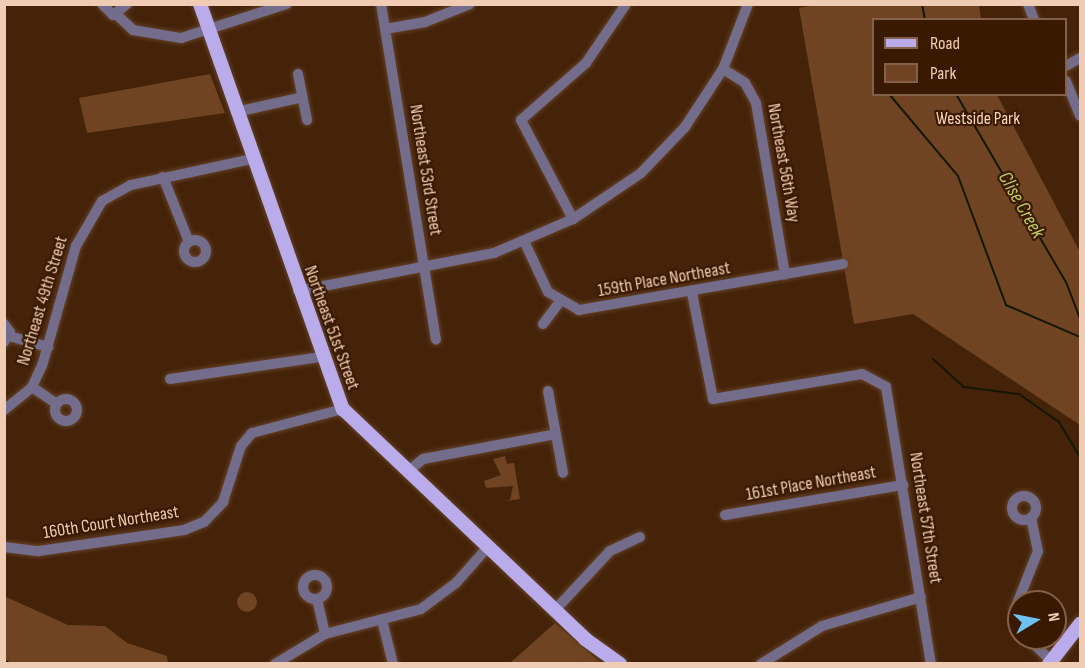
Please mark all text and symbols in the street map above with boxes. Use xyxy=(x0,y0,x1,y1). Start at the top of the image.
legend xyxy=(872,18,1067,96)
text: Road xyxy=(930,33,960,54)
text: Park xyxy=(930,63,956,84)
street label: Northeast 56th Way xyxy=(762,102,804,224)
street label: Northeast 53rd Street xyxy=(404,103,446,237)
park label: Westside Park xyxy=(936,108,1020,130)
water label: Clise Creek xyxy=(992,167,1050,243)
street label: Northeast 49th Street xyxy=(13,234,73,368)
street label: 159th Place Northeast xyxy=(596,258,732,302)
street label: Northeast 51st Street xyxy=(299,263,363,393)
street label: Northeast 57th Street xyxy=(904,451,946,585)
street label: 161st Place Northeast xyxy=(744,462,878,506)
street label: 160th Court Northeast xyxy=(42,502,180,544)
north arrow xyxy=(1007,590,1067,650)
text: N xyxy=(1043,611,1063,623)

